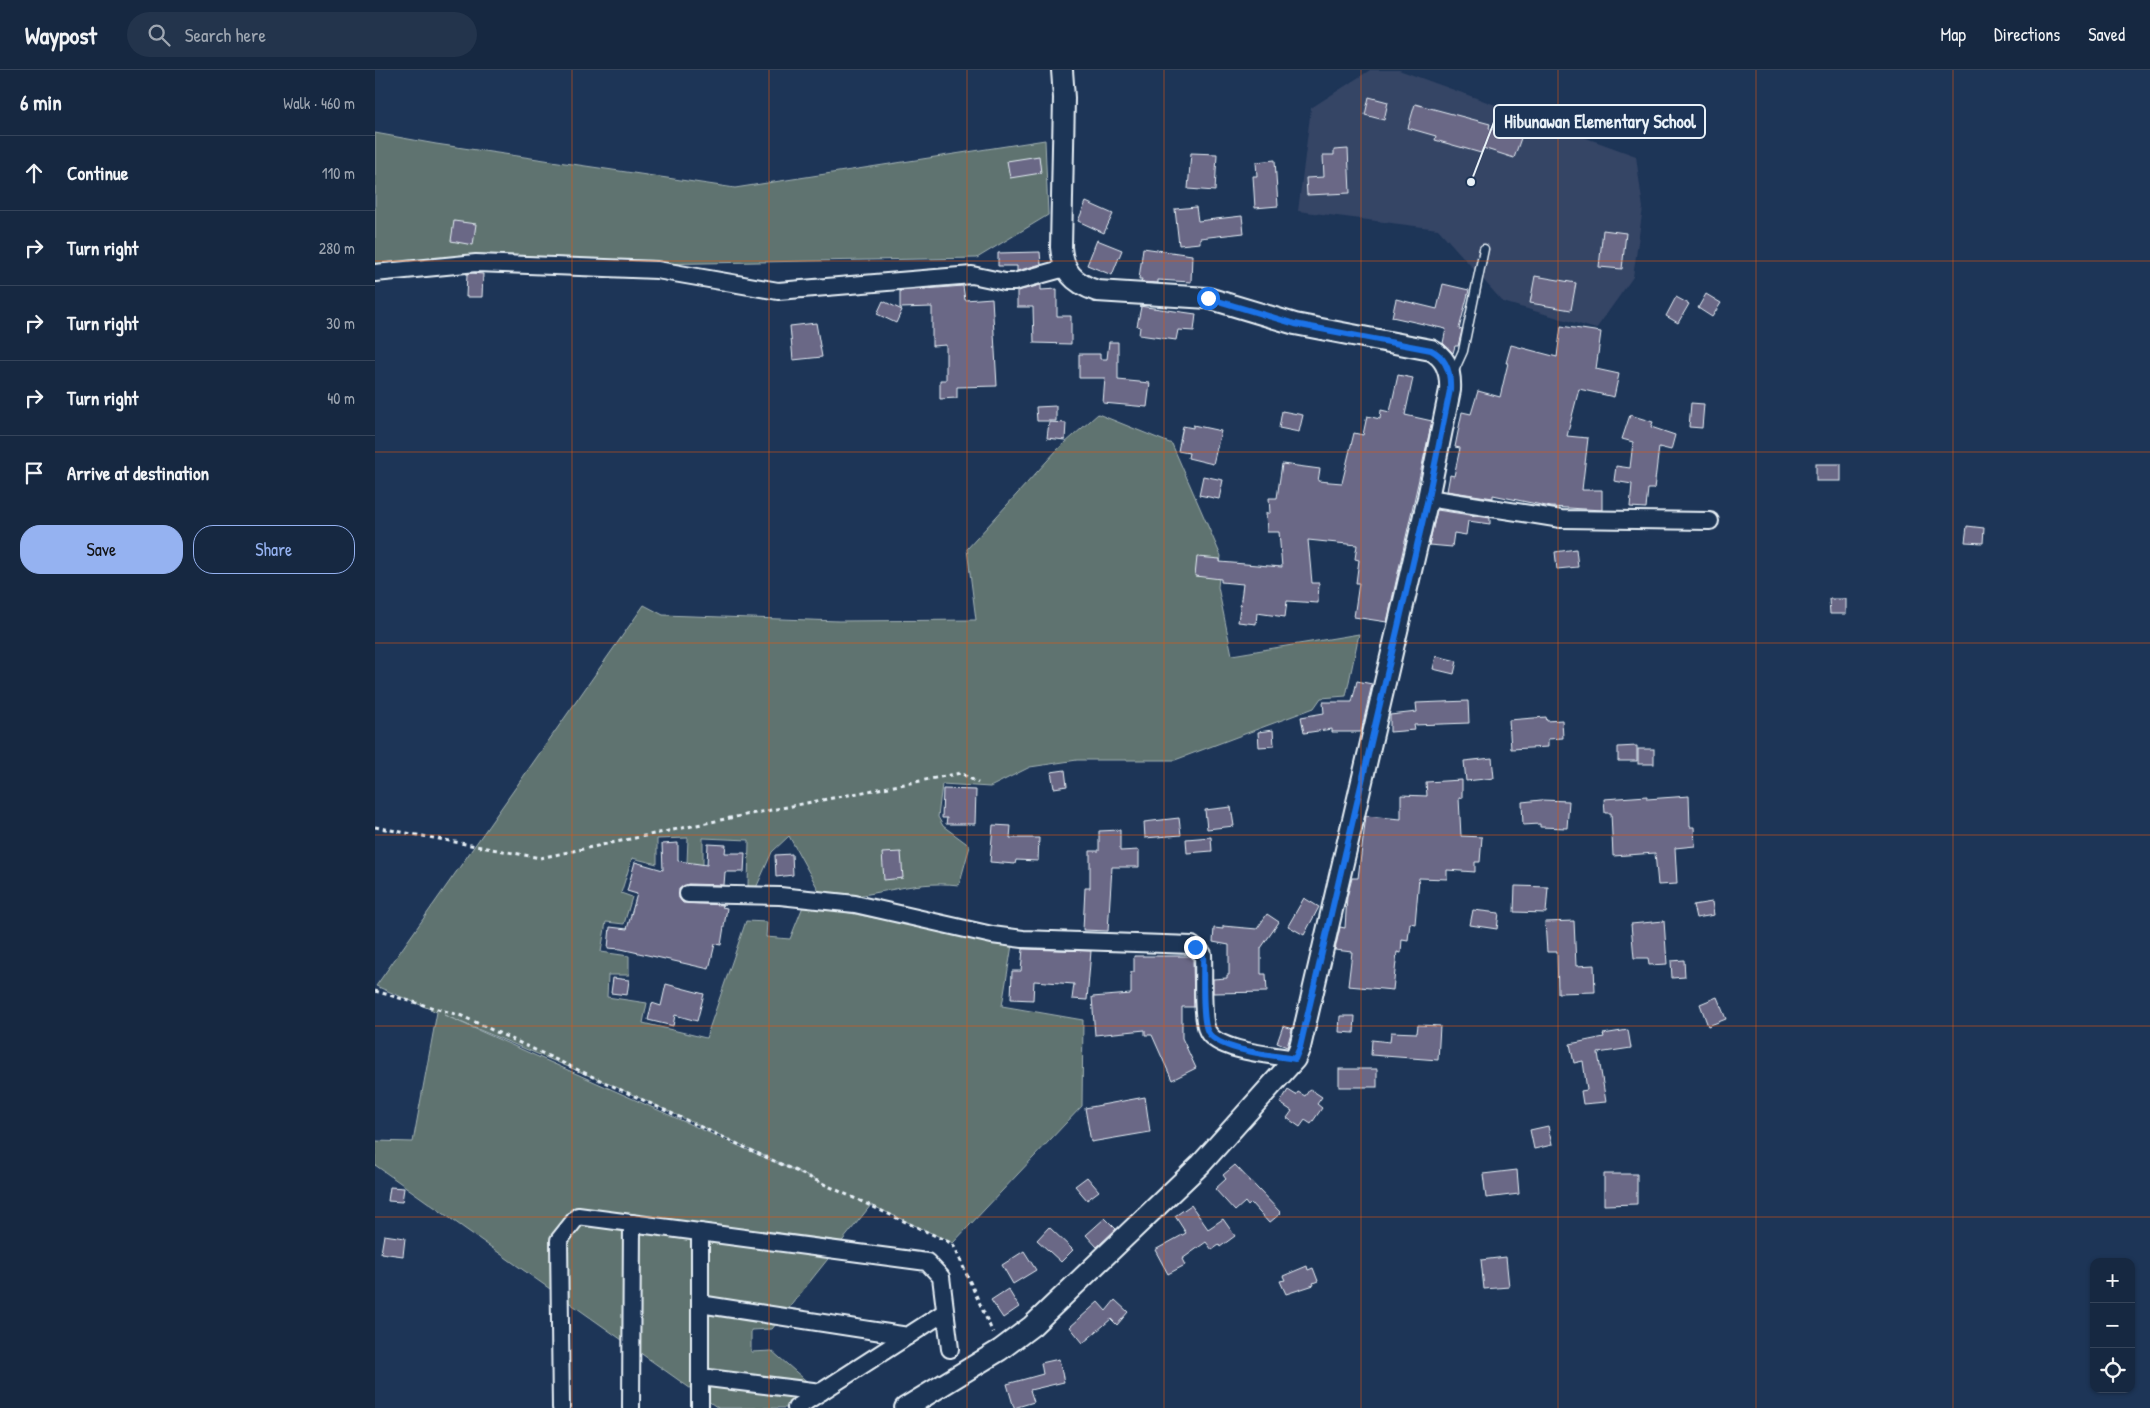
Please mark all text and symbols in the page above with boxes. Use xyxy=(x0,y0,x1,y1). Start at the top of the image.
search box xyxy=(127,12,477,57)
text: Waypost xyxy=(25,19,97,51)
icon: search xyxy=(145,21,173,49)
text: Search here xyxy=(185,22,266,48)
text: Map xyxy=(1941,22,1966,47)
text: Directions xyxy=(1994,22,2060,47)
text: Saved xyxy=(2088,22,2125,47)
text: 6 min xyxy=(20,88,62,117)
text: Walk · 460 m xyxy=(283,92,355,114)
callout: Hibunawan Elementary School xyxy=(1494,105,1705,138)
text: Hibunawan Elementary School xyxy=(1504,109,1697,135)
icon: ahead xyxy=(20,159,48,187)
text: Continue xyxy=(67,160,128,186)
text: 110 m xyxy=(322,162,355,184)
icon: right xyxy=(20,234,48,262)
text: Turn right xyxy=(67,235,138,261)
text: 280 m xyxy=(319,237,355,259)
route start xyxy=(1197,287,1220,310)
icon: right xyxy=(20,309,48,337)
text: Turn right xyxy=(67,310,138,336)
text: 30 m xyxy=(326,312,355,334)
icon: right xyxy=(20,384,48,412)
text: Turn right xyxy=(67,385,138,411)
text: 40 m xyxy=(327,387,355,409)
icon: arrive xyxy=(20,459,48,487)
text: Arrive at destination xyxy=(67,460,209,486)
button: Save xyxy=(20,525,183,574)
button: Share xyxy=(193,525,355,574)
route end xyxy=(1184,936,1207,959)
map controls xyxy=(2090,1258,2135,1393)
button: + xyxy=(2090,1258,2135,1303)
button: − xyxy=(2090,1303,2135,1348)
button: locate xyxy=(2090,1348,2135,1393)

